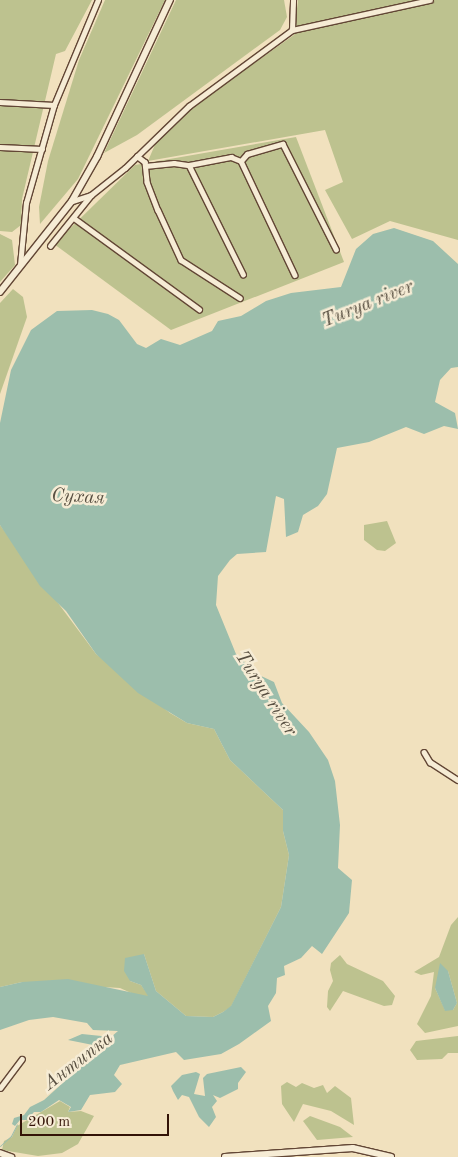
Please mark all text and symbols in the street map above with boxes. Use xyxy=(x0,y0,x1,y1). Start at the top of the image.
water label: Turya river xyxy=(319,276,417,334)
water label: Сухая xyxy=(51,485,105,511)
water label: Turya river xyxy=(229,647,301,741)
water label: Антипка xyxy=(40,1028,118,1096)
scale bar xyxy=(22,1104,171,1136)
text: 200 m xyxy=(28,1115,70,1130)

